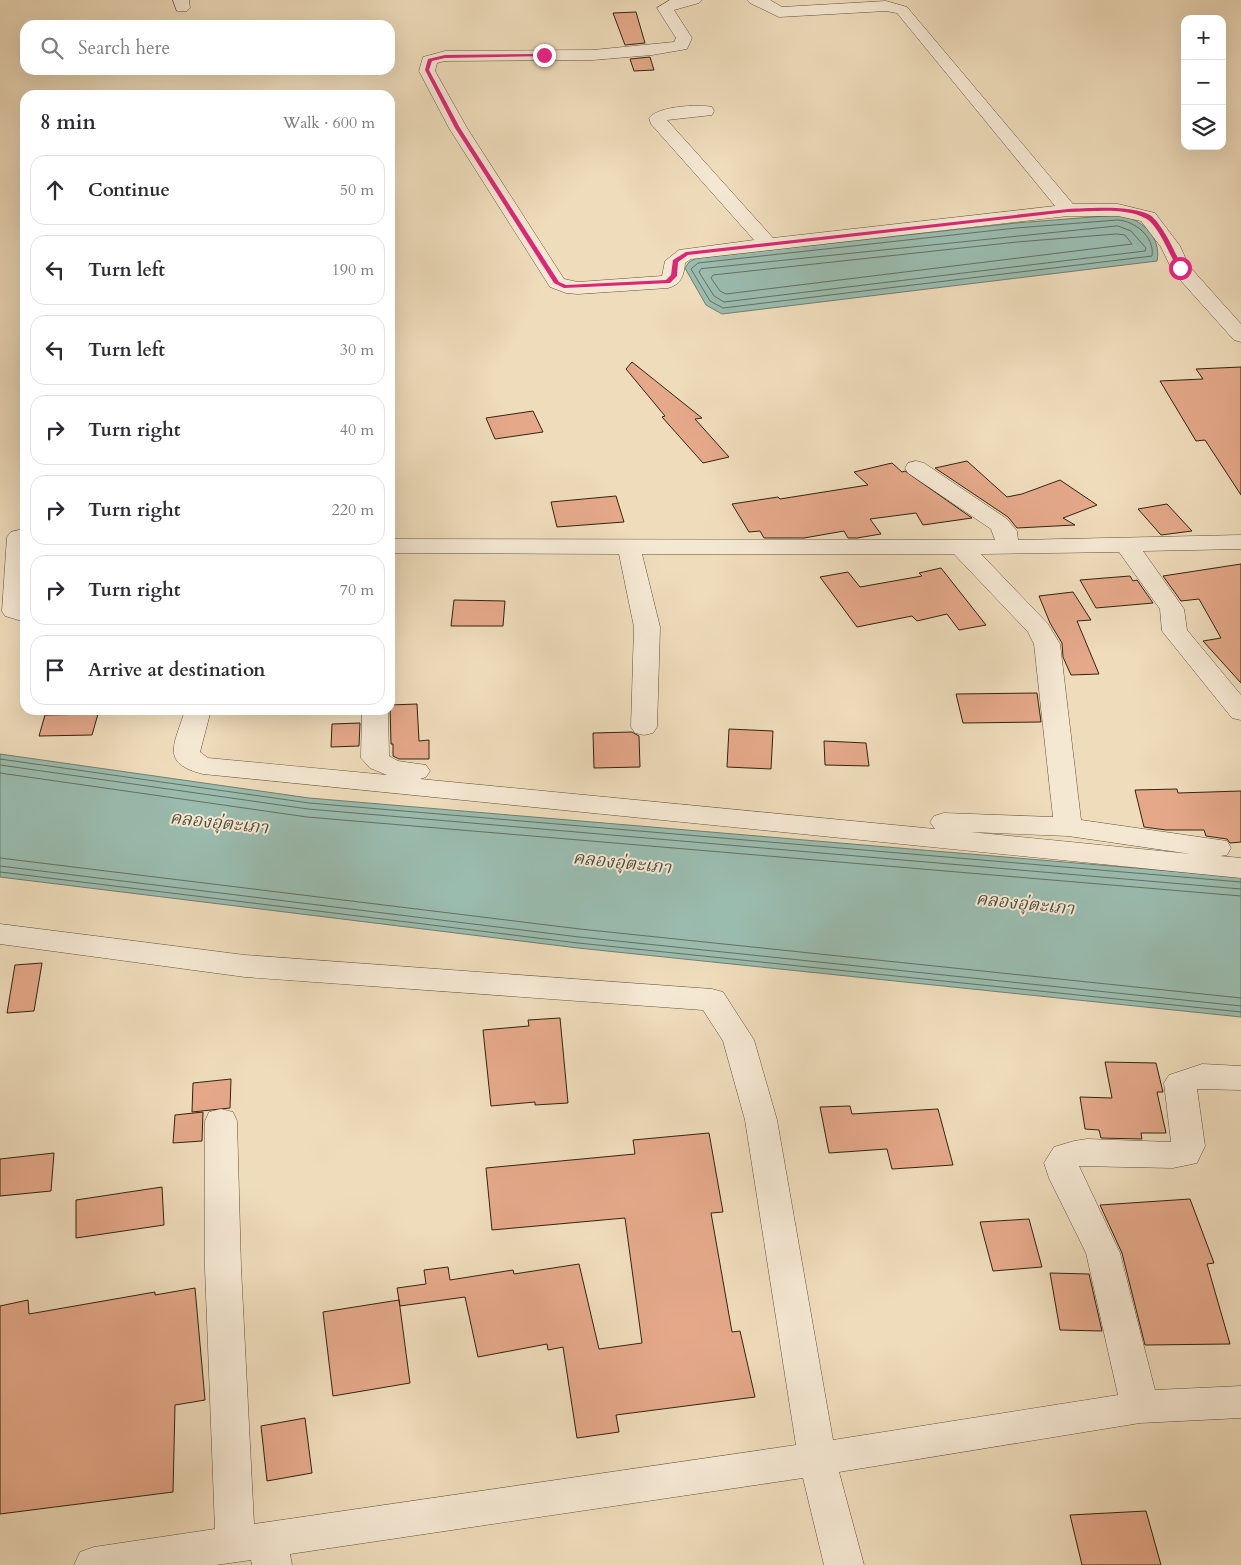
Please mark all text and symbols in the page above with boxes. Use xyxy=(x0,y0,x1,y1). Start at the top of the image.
map controls xyxy=(1181,15,1226,150)
button: + xyxy=(1181,15,1226,60)
search box xyxy=(20,20,395,75)
icon: search xyxy=(38,34,66,62)
text: Search here xyxy=(78,35,170,61)
route end xyxy=(533,44,556,67)
button: − xyxy=(1181,60,1226,105)
button: layers xyxy=(1181,105,1226,150)
text: 8 min xyxy=(40,108,96,137)
text: Walk · 600 m xyxy=(283,112,375,134)
icon: ahead xyxy=(41,176,69,204)
text: Continue xyxy=(88,177,170,203)
text: 50 m xyxy=(340,179,374,201)
icon: left xyxy=(41,256,69,284)
text: Turn left xyxy=(88,257,165,283)
route start xyxy=(1169,257,1192,280)
text: 190 m xyxy=(332,259,374,281)
icon: left xyxy=(41,336,69,364)
text: Turn left xyxy=(88,337,165,363)
text: 30 m xyxy=(340,339,374,361)
icon: right xyxy=(41,416,69,444)
text: Turn right xyxy=(88,417,180,443)
text: 40 m xyxy=(340,419,374,441)
icon: right xyxy=(41,496,69,524)
text: Turn right xyxy=(88,497,180,523)
text: 220 m xyxy=(332,499,374,521)
icon: right xyxy=(41,576,69,604)
text: Turn right xyxy=(88,577,180,603)
text: 70 m xyxy=(340,579,374,601)
icon: arrive xyxy=(41,656,69,684)
text: Arrive at destination xyxy=(88,657,265,683)
water label: คลองอุ่ตะเภา xyxy=(169,805,271,841)
water label: คลองอุ่ตะเภา xyxy=(572,845,674,881)
water label: คลองอุ่ตะเภา xyxy=(975,886,1077,922)

